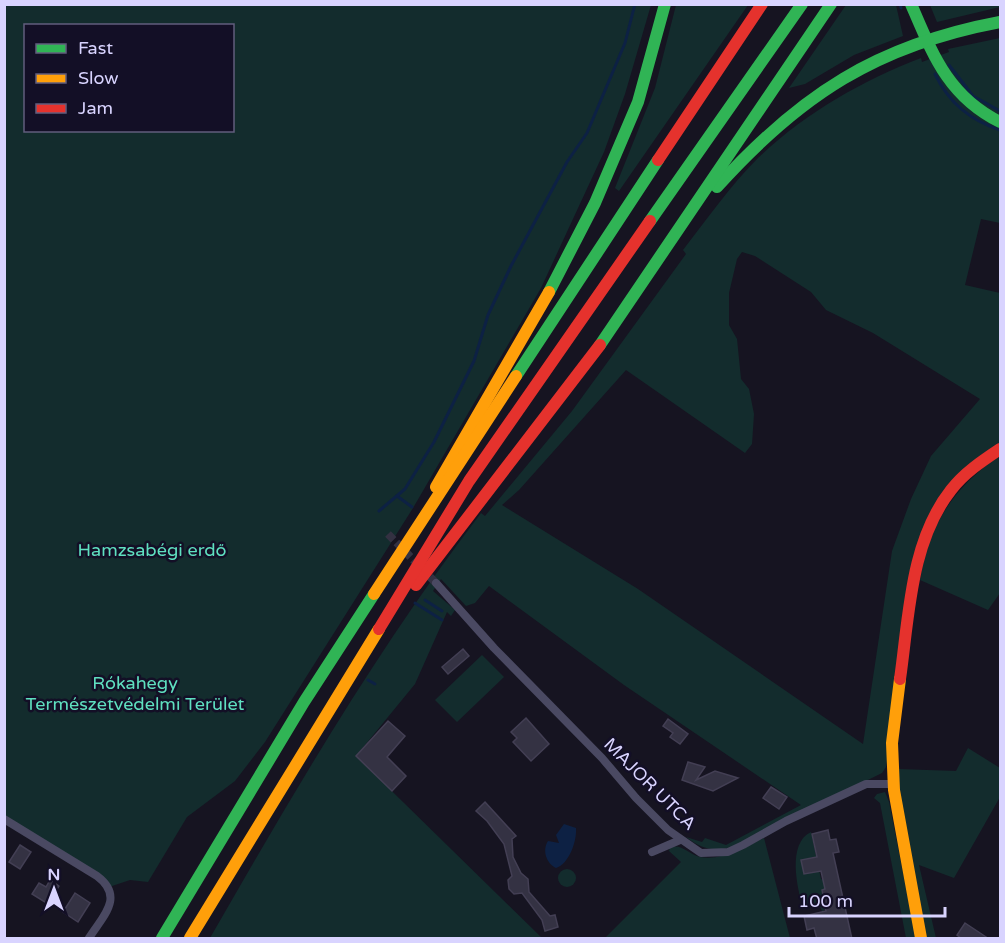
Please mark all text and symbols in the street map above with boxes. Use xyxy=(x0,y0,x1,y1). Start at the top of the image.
legend xyxy=(24,24,234,132)
text: Fast xyxy=(78,37,113,59)
text: Slow xyxy=(78,67,119,89)
text: Jam xyxy=(78,97,113,119)
park label: Hamzsabégi erdő xyxy=(77,539,227,561)
park label: Rókahegy Természetvédelmi Terület xyxy=(26,672,245,715)
street label: MAJOR UTCA xyxy=(599,733,701,835)
north arrow xyxy=(24,859,84,919)
text: N xyxy=(48,865,60,885)
scale bar xyxy=(789,880,945,918)
text: 100 m xyxy=(798,890,853,912)

